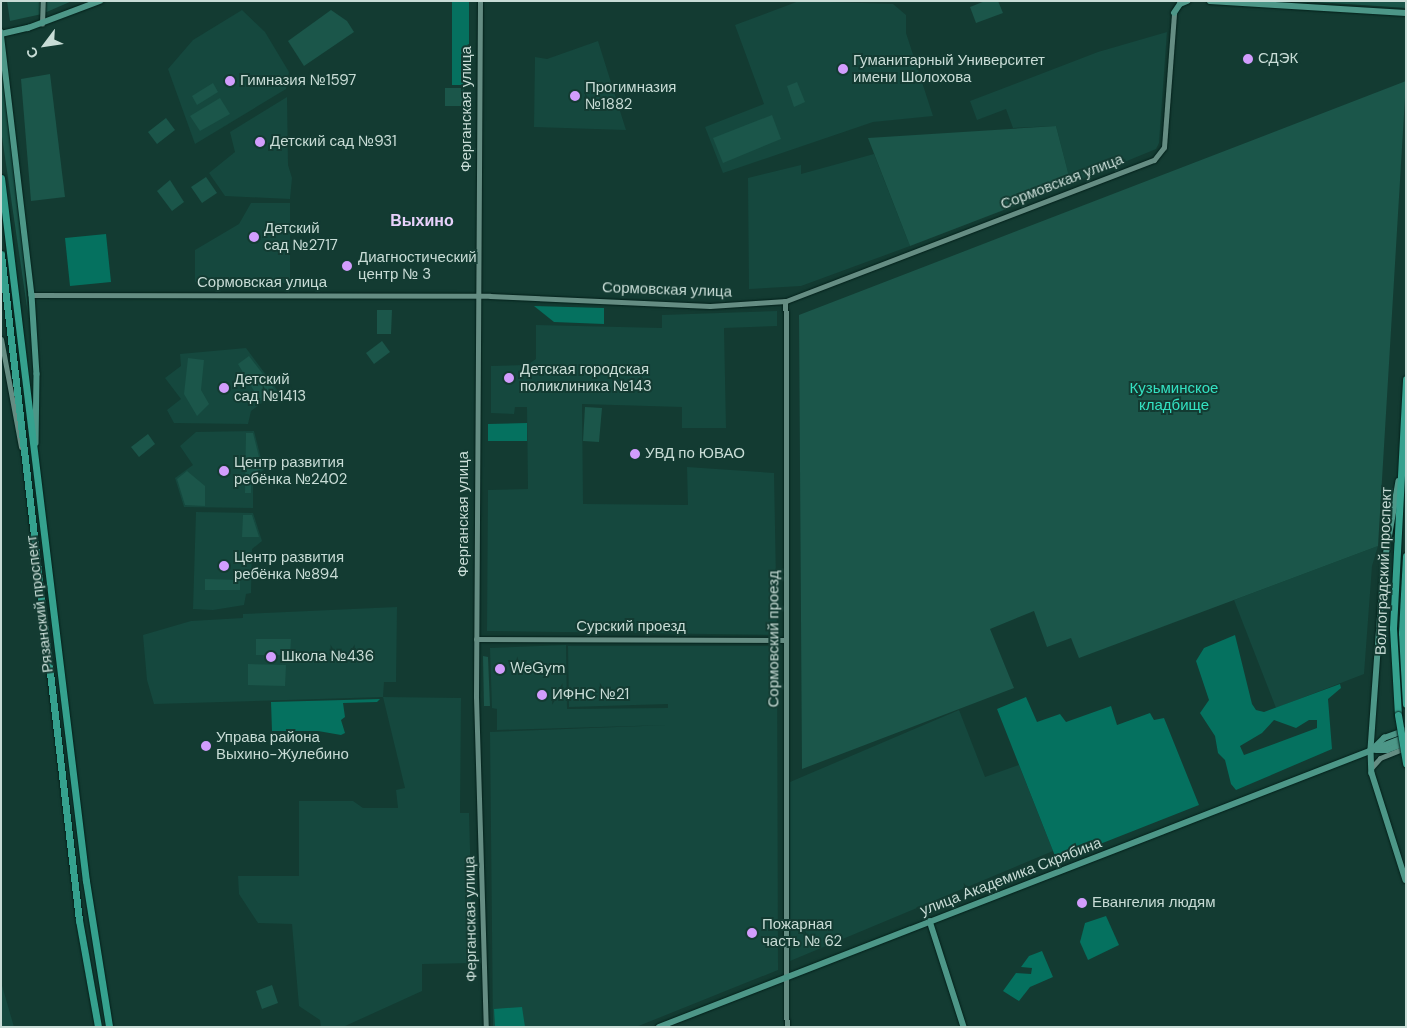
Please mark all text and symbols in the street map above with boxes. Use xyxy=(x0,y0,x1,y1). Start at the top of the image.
north arrow xyxy=(20,20,70,70)
text: С xyxy=(22,44,42,62)
street label: Ферганская улица xyxy=(458,46,476,172)
place label: СДЭК xyxy=(1258,50,1298,68)
place label: Гуманитарный Университет имени Шолохова xyxy=(853,51,1045,86)
marker: СДЭК xyxy=(1242,53,1254,65)
marker: Гуманитарный Университет имени Шолохова xyxy=(837,63,849,75)
place label: Гимназия №1597 xyxy=(240,72,356,90)
marker: Гимназия №1597 xyxy=(224,75,236,87)
place label: Прогимназия №1882 xyxy=(585,78,676,113)
marker: Прогимназия №1882 xyxy=(569,90,581,102)
place label: Детский сад №931 xyxy=(270,133,397,151)
marker: Детский сад №931 xyxy=(254,136,266,148)
street label: Сормовская улица xyxy=(998,150,1126,214)
district label: Выхино xyxy=(390,211,454,231)
place label: Детский сад №2717 xyxy=(264,219,338,254)
marker: Детский сад №2717 xyxy=(248,231,260,243)
place label: Диагностический центр № 3 xyxy=(358,248,477,283)
marker: Диагностический центр № 3 xyxy=(340,259,354,273)
street label: Сормовская улица xyxy=(197,274,327,292)
street label: Сормовская улица xyxy=(602,279,732,301)
place label: Детская городская поликлиника №143 xyxy=(520,360,652,395)
place label: Детский сад №1413 xyxy=(234,370,306,405)
marker: Детская городская поликлиника №143 xyxy=(502,371,516,385)
park label: Кузьминское кладбище xyxy=(1130,379,1218,414)
marker: Детский сад №1413 xyxy=(218,382,230,394)
place label: УВД по ЮВАО xyxy=(645,445,745,463)
marker: УВД по ЮВАО xyxy=(629,448,641,460)
street label: Ферганская улица xyxy=(455,451,473,577)
place label: Центр развития ребёнка №2402 xyxy=(234,453,347,488)
marker: Центр развития ребёнка №2402 xyxy=(218,465,230,477)
street label: Волгоградский проспект xyxy=(1372,487,1396,655)
street label: Рязанский проспект xyxy=(23,534,57,674)
place label: Центр развития ребёнка №894 xyxy=(234,548,344,583)
marker: Центр развития ребёнка №894 xyxy=(218,560,230,572)
street label: Сормовский проезд xyxy=(765,571,783,707)
street label: Сурский проезд xyxy=(576,618,686,636)
place label: Школа №436 xyxy=(281,648,374,666)
marker: Школа №436 xyxy=(265,651,277,663)
place label: WeGym xyxy=(510,660,565,678)
marker: WeGym xyxy=(494,663,506,675)
place label: ИФНС №21 xyxy=(552,686,629,704)
marker: ИФНС №21 xyxy=(536,689,548,701)
place label: Управа района Выхино-Жулебино xyxy=(216,728,349,763)
marker: Управа района Выхино-Жулебино xyxy=(200,740,212,752)
street label: улица Академика Скрябина xyxy=(918,834,1104,920)
street label: Ферганская улица xyxy=(461,856,481,982)
place label: Евангелия людям xyxy=(1092,894,1216,912)
marker: Евангелия людям xyxy=(1076,897,1088,909)
place label: Пожарная часть № 62 xyxy=(762,915,842,950)
marker: Пожарная часть № 62 xyxy=(746,927,758,939)

